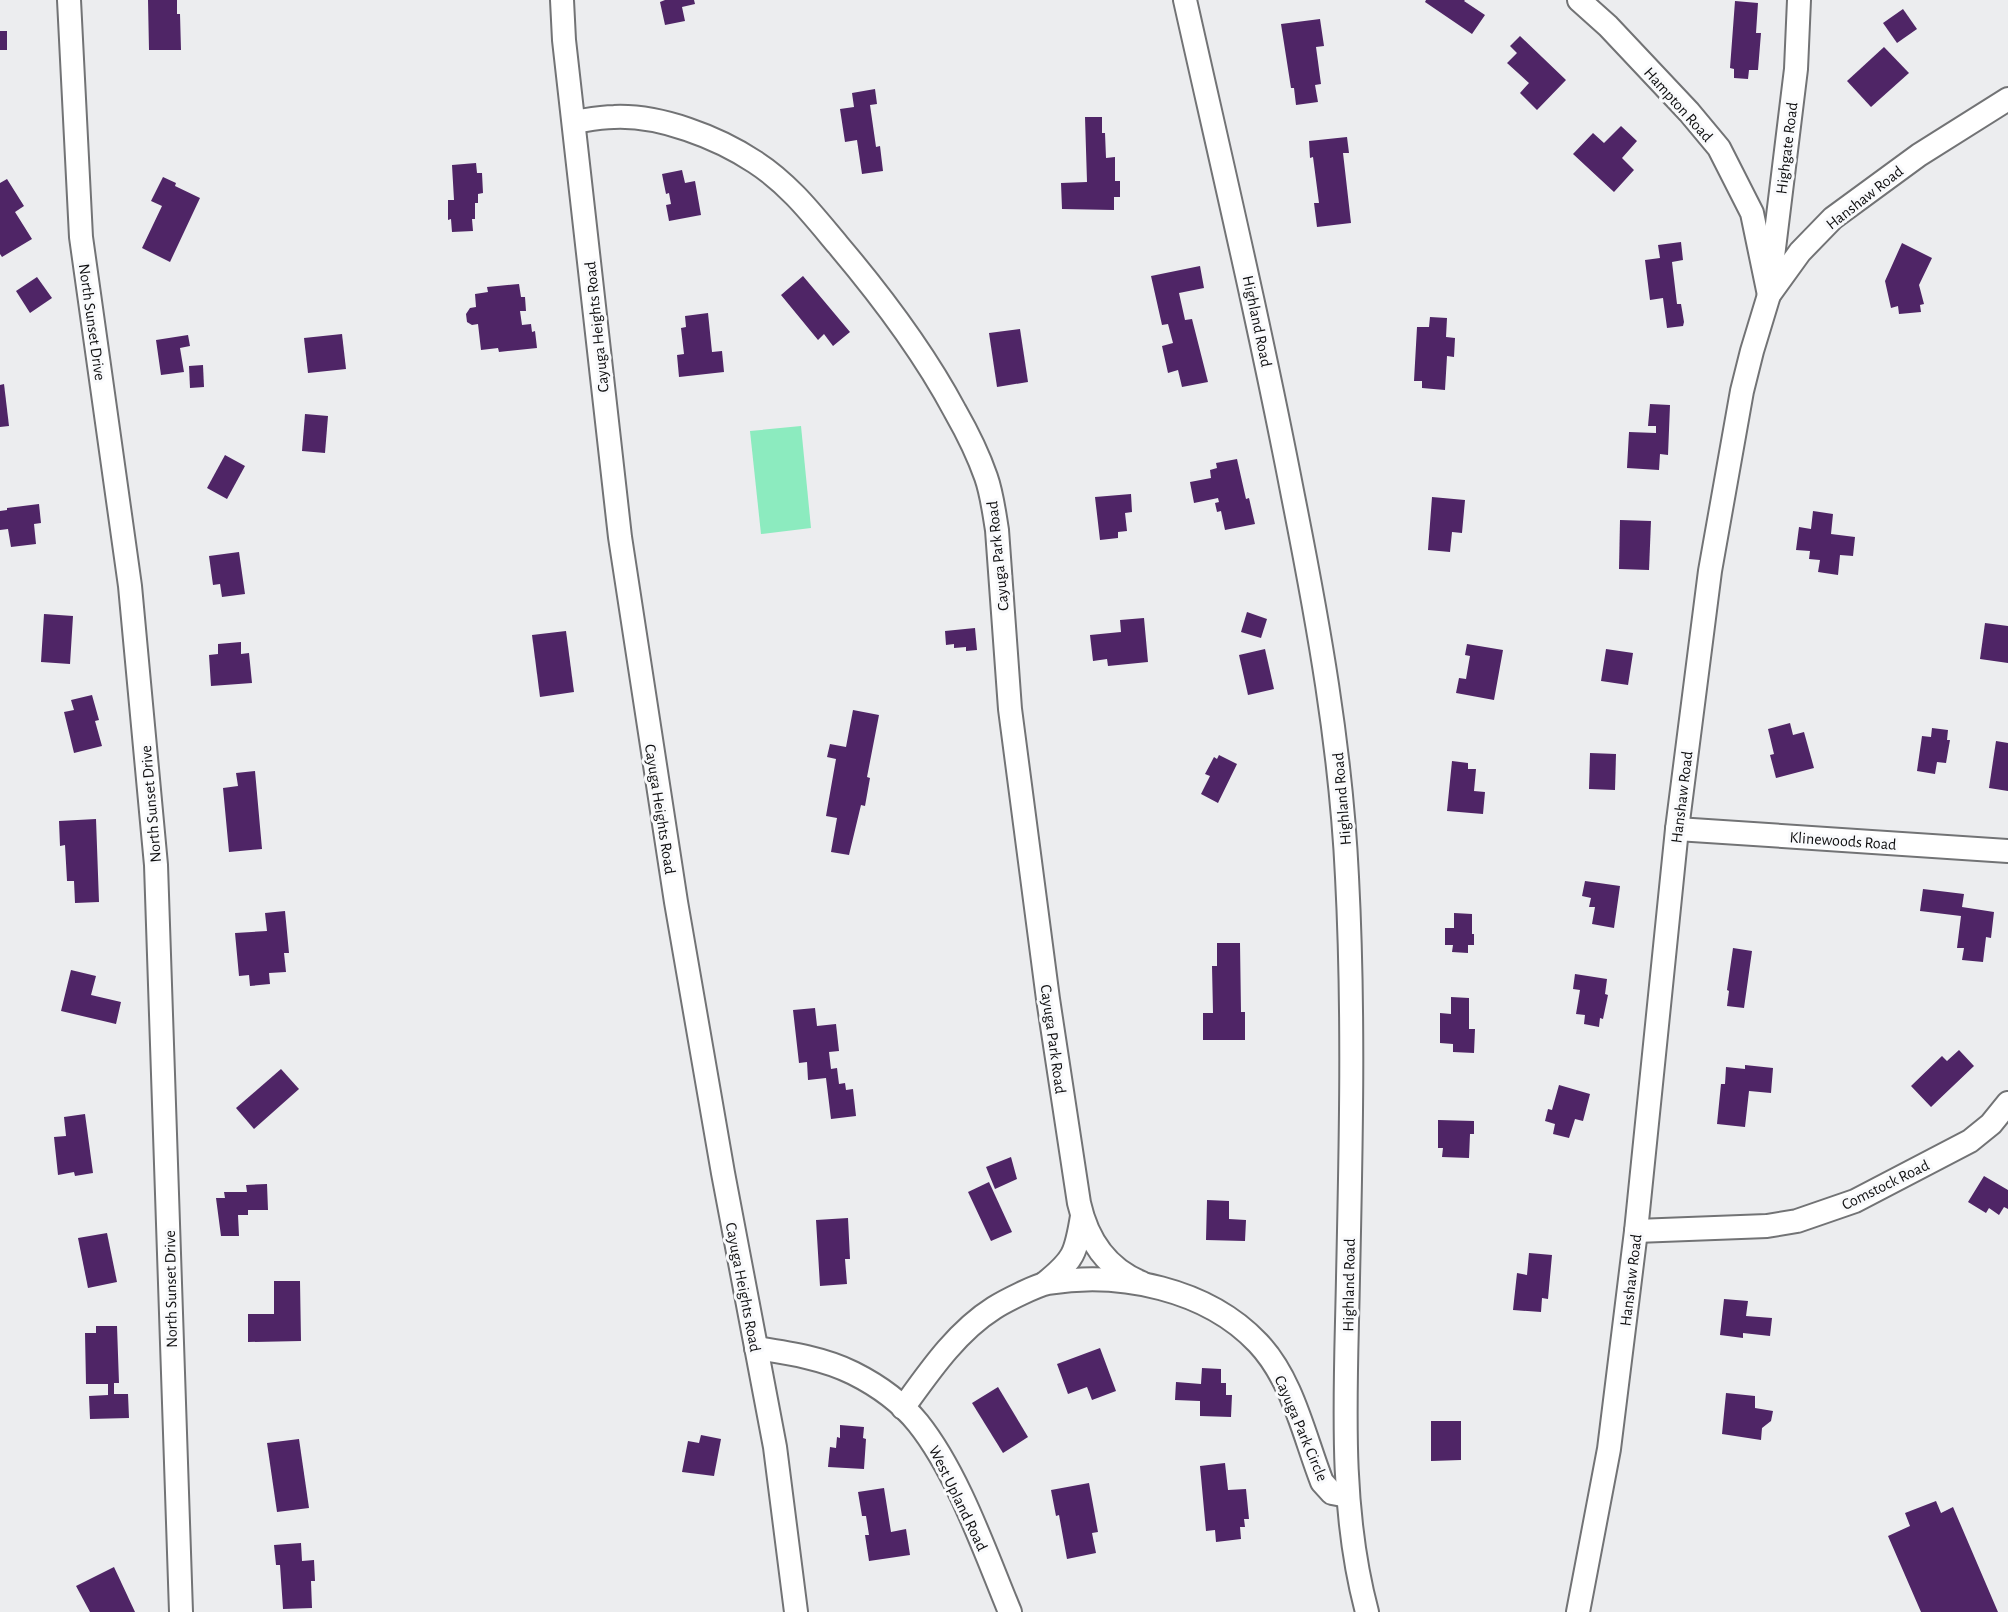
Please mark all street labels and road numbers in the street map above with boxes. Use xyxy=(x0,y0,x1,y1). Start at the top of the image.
street label: Hampton Road xyxy=(1641,64,1716,145)
street label: Highgate Road xyxy=(1773,101,1801,195)
street label: Hanshaw Road xyxy=(1823,163,1906,233)
street label: Cayuga Heights Road xyxy=(582,261,613,393)
street label: North Sunset Drive xyxy=(76,263,108,382)
street label: Highland Road xyxy=(1240,274,1275,368)
street label: Cayuga Park Road xyxy=(984,500,1013,612)
street label: Cayuga Heights Road xyxy=(641,743,678,876)
street label: North Sunset Drive xyxy=(138,745,164,863)
street label: Hanshaw Road xyxy=(1668,750,1696,844)
street label: Highland Road xyxy=(1330,752,1354,846)
street label: Klinewoods Road xyxy=(1789,829,1897,853)
street label: Cayuga Park Road xyxy=(1036,983,1069,1095)
street label: Comstock Road xyxy=(1839,1157,1932,1213)
street label: Cayuga Heights Road xyxy=(722,1221,763,1353)
street label: North Sunset Drive xyxy=(162,1230,180,1348)
street label: Hanshaw Road xyxy=(1617,1233,1645,1327)
street label: Highland Road xyxy=(1340,1238,1358,1332)
street label: Cayuga Park Circle xyxy=(1271,1373,1331,1484)
street label: West Upland Road xyxy=(926,1443,990,1553)

